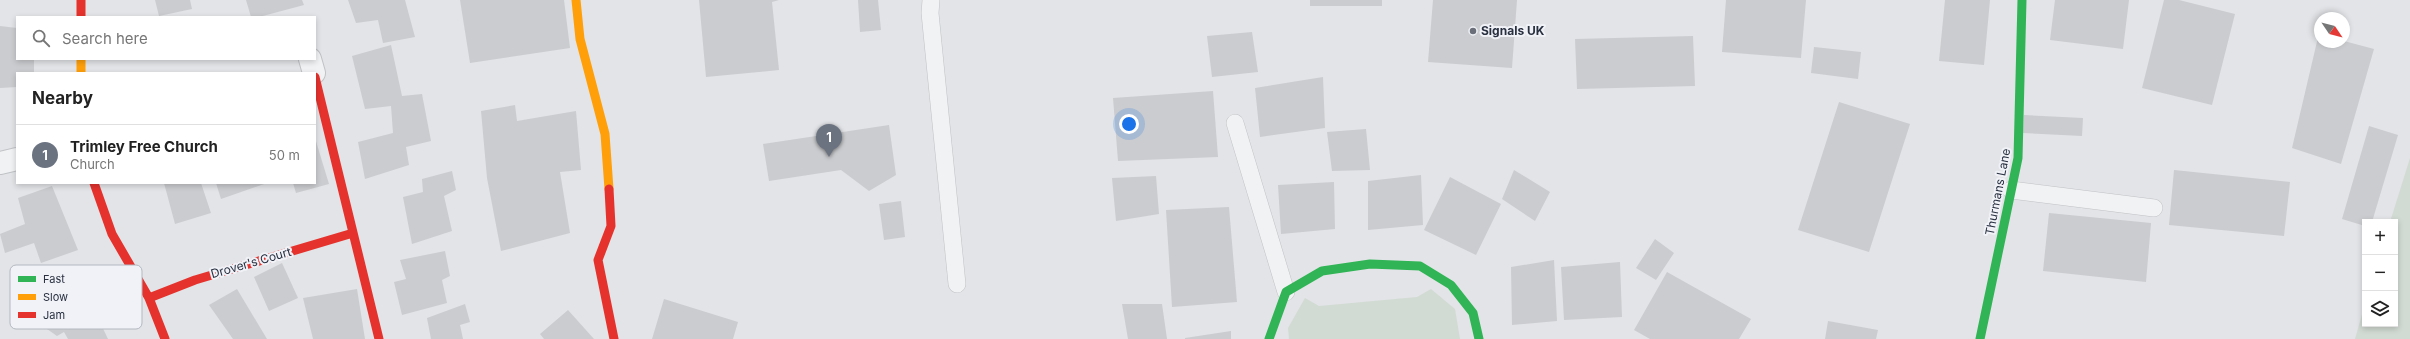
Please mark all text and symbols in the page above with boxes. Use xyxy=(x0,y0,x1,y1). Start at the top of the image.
north arrow xyxy=(2314,12,2350,48)
search box xyxy=(16,16,316,60)
place label: Signals UK xyxy=(1481,23,1545,38)
marker: Signals UK xyxy=(1468,26,1478,36)
icon: search xyxy=(30,27,52,49)
text: Search here xyxy=(62,29,148,48)
text: Nearby xyxy=(32,88,93,108)
your location xyxy=(1119,114,1139,134)
pin: 1 xyxy=(816,124,842,157)
text: Trimley Free Church xyxy=(70,137,218,156)
text: 1 xyxy=(42,147,48,163)
text: 50 m xyxy=(269,147,300,163)
street label: Thurmans Lane xyxy=(1982,147,2013,237)
text: Church xyxy=(70,156,115,172)
map controls xyxy=(2362,219,2398,327)
button: + xyxy=(2362,219,2398,255)
street label: Drover's Court xyxy=(209,244,293,281)
button: − xyxy=(2362,255,2398,291)
legend xyxy=(10,265,142,329)
text: Fast xyxy=(43,272,65,286)
text: Slow xyxy=(43,290,68,304)
button: layers xyxy=(2362,291,2398,327)
text: Jam xyxy=(43,308,65,322)

